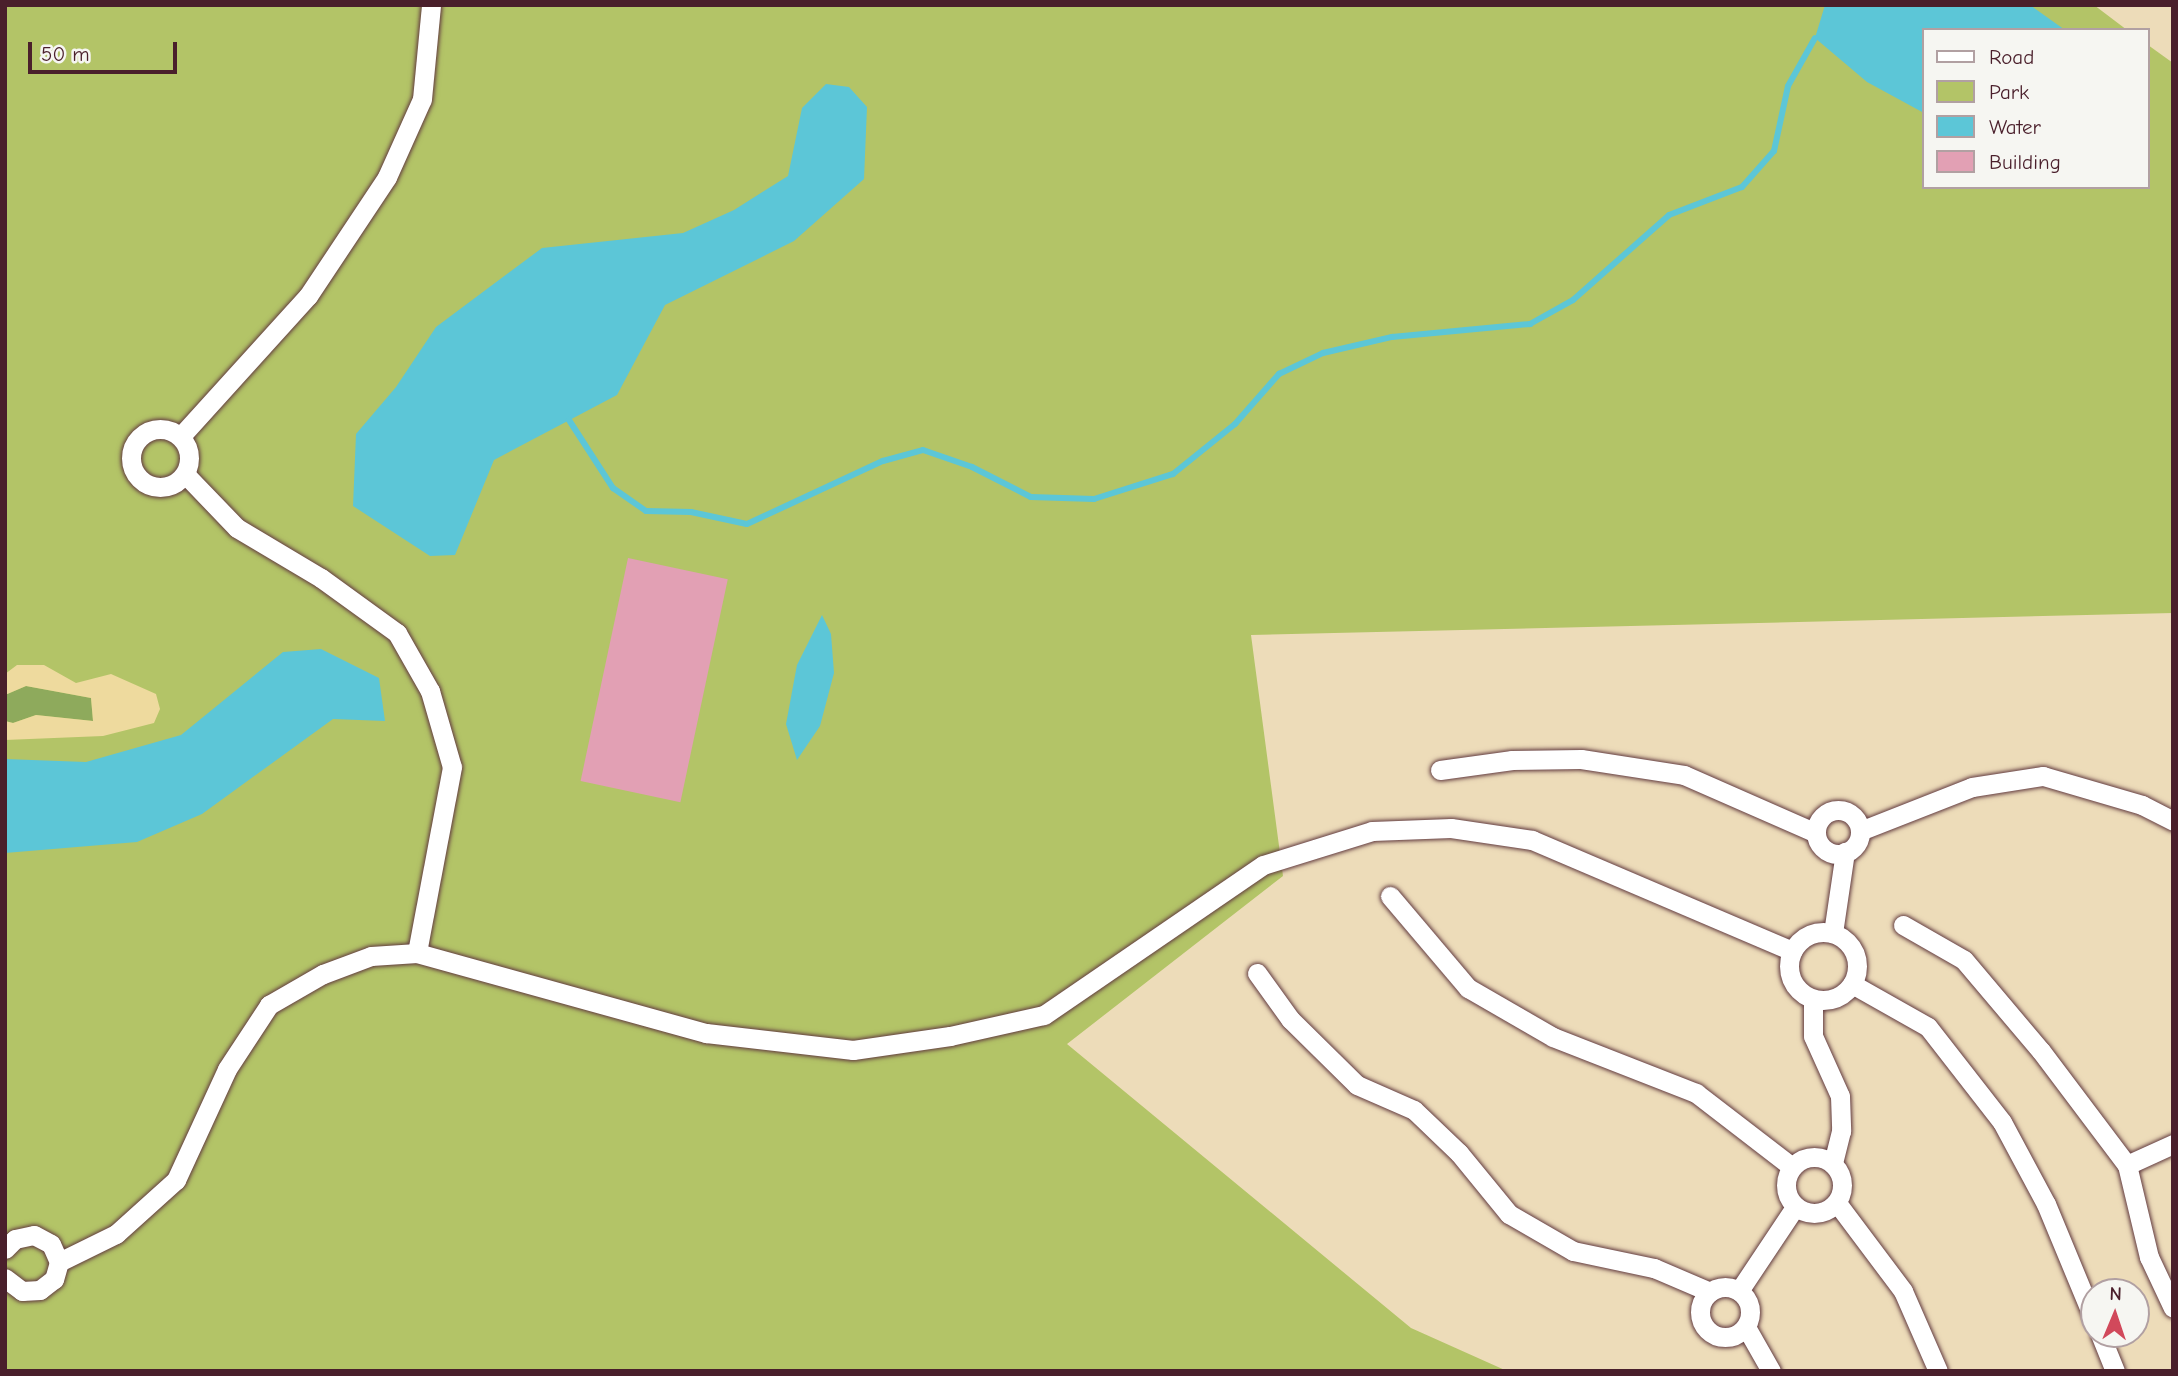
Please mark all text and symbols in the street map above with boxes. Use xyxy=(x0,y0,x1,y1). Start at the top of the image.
scale bar xyxy=(32,28,180,72)
legend xyxy=(1923,28,2150,189)
text: 50 m xyxy=(41,42,90,66)
text: Road xyxy=(1989,45,2034,69)
text: Park xyxy=(1989,80,2029,104)
text: Water xyxy=(1989,115,2041,139)
text: Building xyxy=(1989,150,2061,174)
north arrow xyxy=(2080,1278,2150,1348)
text: N xyxy=(2109,1283,2122,1305)

